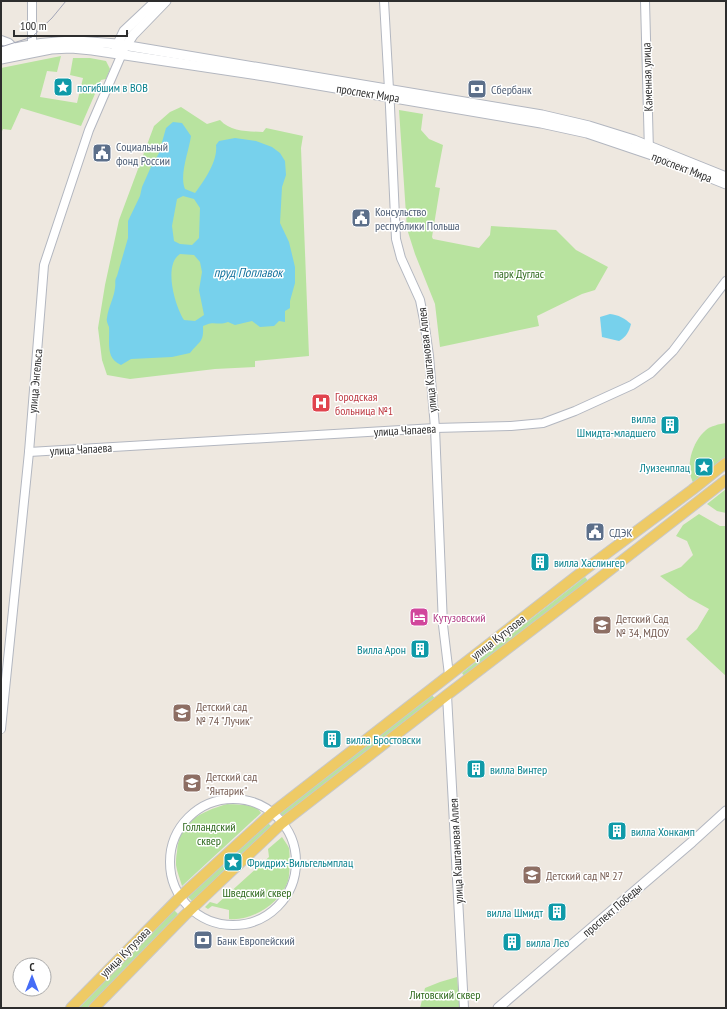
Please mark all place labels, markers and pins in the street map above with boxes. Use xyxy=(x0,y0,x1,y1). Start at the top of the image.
place icon: погибшим в ВОВ xyxy=(52,76,74,98)
bank icon: Сбербанк xyxy=(466,78,488,100)
place label: погибшим в ВОВ xyxy=(77,80,148,95)
place label: Сбербанк xyxy=(491,82,532,97)
place label: Социальный фонд России xyxy=(116,139,170,168)
public building icon: Социальный фонд России xyxy=(91,142,113,164)
place label: Консульство республики Польша xyxy=(375,204,460,233)
public building icon: Консульство республики Польша xyxy=(350,207,372,229)
place label: Городская больница №1 xyxy=(335,389,393,418)
hospital icon: Городская больница №1 xyxy=(310,392,332,414)
place label: вилла Шмидта-младшего xyxy=(577,411,656,440)
building icon: вилла Шмидта-младшего xyxy=(659,414,681,436)
place icon: Луизенплац xyxy=(693,456,715,478)
place label: Луизенплац xyxy=(639,460,691,475)
public building icon: СДЭК xyxy=(584,521,606,543)
place label: СДЭК xyxy=(609,525,632,540)
building icon: вилла Хаслингер xyxy=(529,551,551,573)
place label: вилла Хаслингер xyxy=(554,555,625,570)
hotel icon: Кутузовский xyxy=(408,606,430,628)
place label: Кутузовский xyxy=(433,610,485,625)
place label: Детский Сад № 34, МДОУ xyxy=(616,611,669,640)
school or university icon: Детский Сад № 34, МДОУ xyxy=(591,614,613,636)
building icon: Вилла Арон xyxy=(409,638,431,660)
place label: Вилла Арон xyxy=(357,642,406,657)
place label: Детский сад № 74 "Лучик" xyxy=(196,699,253,728)
school or university icon: Детский сад № 74 "Лучик" xyxy=(171,702,193,724)
building icon: вилла Бростовски xyxy=(321,728,343,750)
place label: вилла Бростовски xyxy=(346,732,421,747)
building icon: вилла Винтер xyxy=(465,758,487,780)
place label: вилла Винтер xyxy=(490,762,547,777)
place label: Детский сад "Янтарик" xyxy=(206,769,258,798)
school or university icon: Детский сад "Янтарик" xyxy=(181,772,203,794)
building icon: вилла Хонкамп xyxy=(606,820,628,842)
place label: вилла Хонкамп xyxy=(631,824,695,839)
place icon: Фридрих-Вильгельмплац xyxy=(222,851,244,873)
place label: Фридрих-Вильгельмплац xyxy=(247,855,354,870)
school or university icon: Детский сад № 27 xyxy=(521,864,543,886)
place label: Детский сад № 27 xyxy=(546,868,623,883)
building icon: вилла Шмидт xyxy=(546,901,568,923)
place label: вилла Шмидт xyxy=(487,905,543,920)
bank icon: Банк Европейский xyxy=(192,929,214,951)
building icon: вилла Лео xyxy=(501,931,523,953)
place label: Банк Европейский xyxy=(217,933,295,948)
place label: вилла Лео xyxy=(526,935,569,950)

